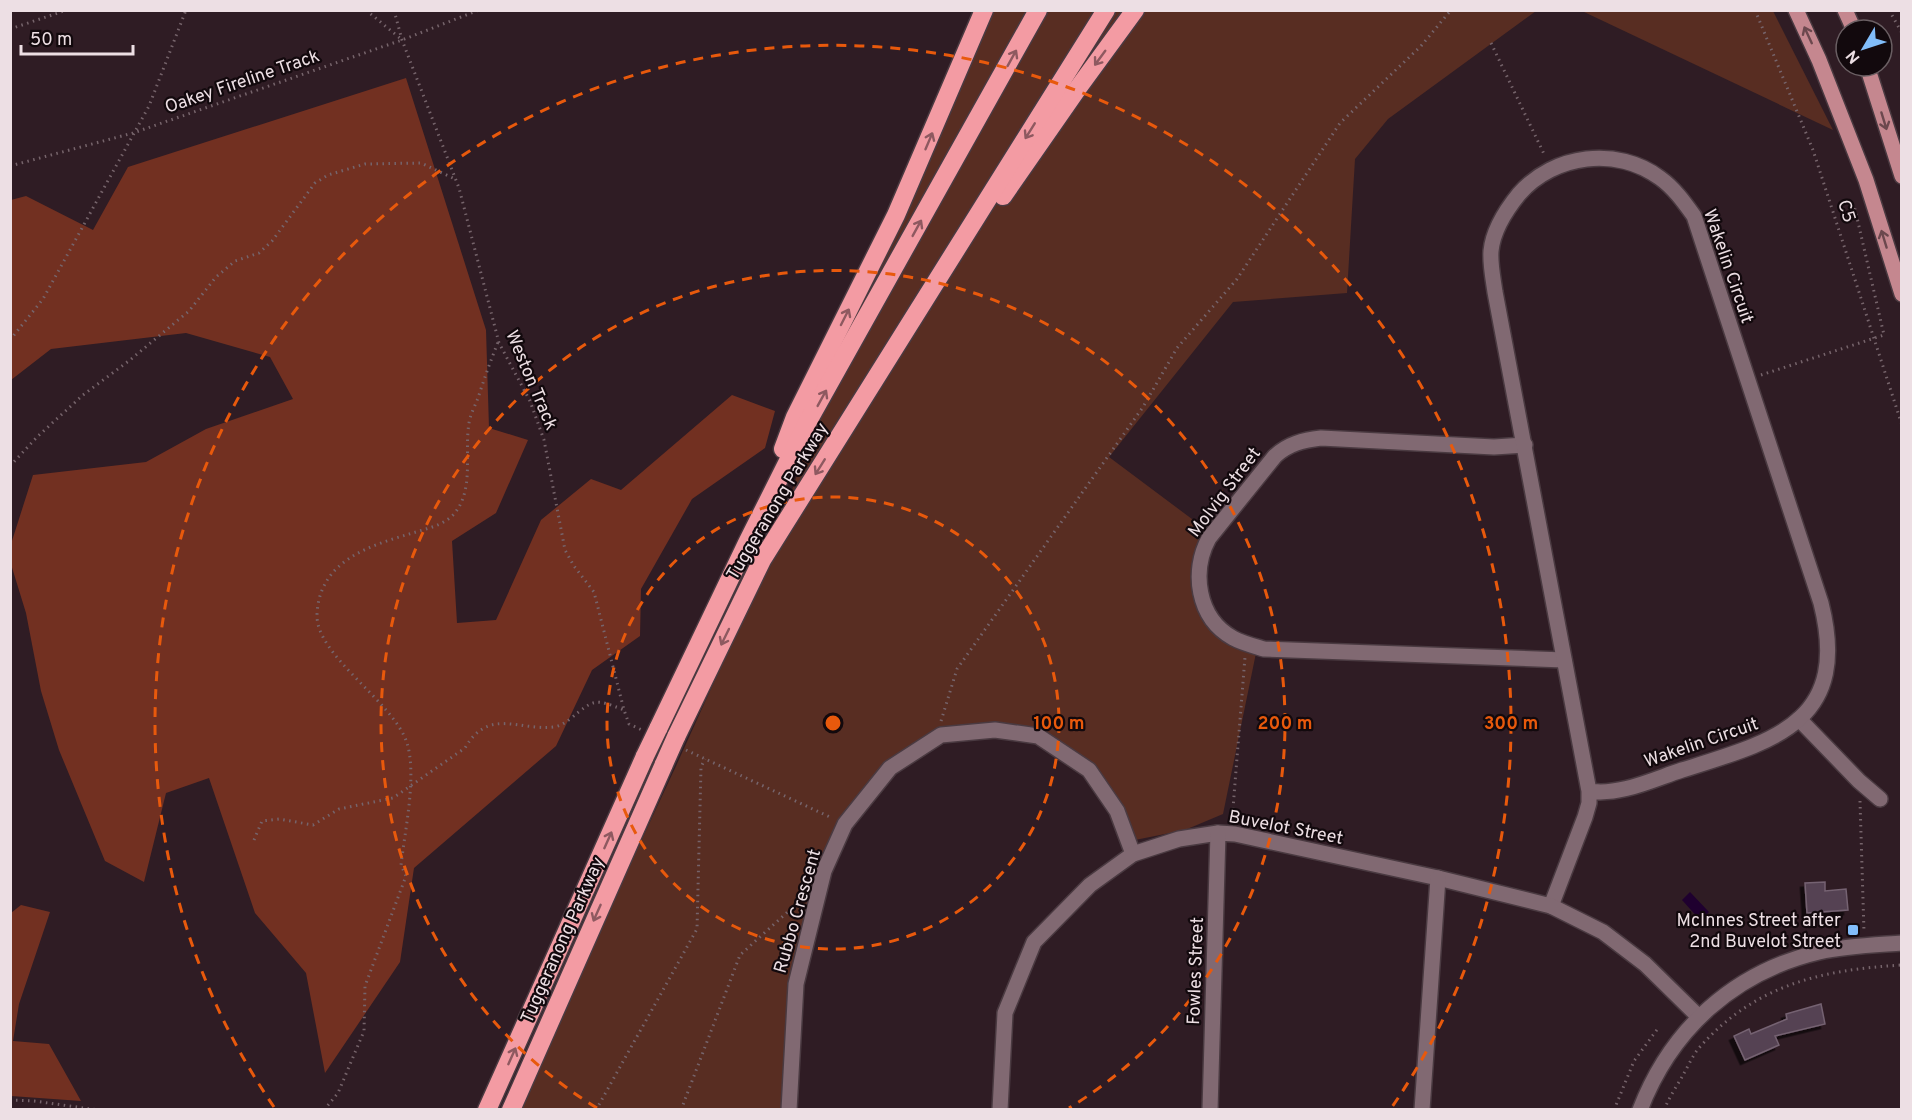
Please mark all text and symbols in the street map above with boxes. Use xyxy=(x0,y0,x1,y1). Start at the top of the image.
scale bar xyxy=(21,18,134,56)
north arrow xyxy=(1834,18,1894,78)
one-way arrow xyxy=(1801,27,1813,45)
text: 50 m xyxy=(30,29,72,52)
street label: Oakey Fireline Track xyxy=(162,45,323,120)
text: N xyxy=(1843,45,1865,67)
one-way arrow xyxy=(1094,49,1107,65)
one-way arrow xyxy=(1006,50,1018,67)
one-way arrow xyxy=(1879,111,1890,130)
one-way arrow xyxy=(1024,122,1036,139)
one-way arrow xyxy=(924,132,935,150)
street label: C5 xyxy=(1831,197,1860,226)
street label: Wakelin Circuit xyxy=(1697,206,1758,327)
one-way arrow xyxy=(911,220,923,237)
one-way arrow xyxy=(1878,230,1889,249)
one-way arrow xyxy=(840,308,852,326)
street label: Weston Track xyxy=(499,327,562,434)
one-way arrow xyxy=(816,390,828,407)
street label: Tuggeranong Parkway xyxy=(722,419,834,585)
street label: Molvig Street xyxy=(1184,443,1267,543)
one-way arrow xyxy=(814,458,826,475)
one-way arrow xyxy=(718,627,730,645)
centre of rings xyxy=(823,713,843,733)
text: 100 m xyxy=(1033,713,1085,736)
text: 200 m xyxy=(1257,713,1313,736)
text: 300 m xyxy=(1484,713,1538,736)
street label: Wakelin Circuit xyxy=(1641,713,1762,774)
street label: Buvelot Street xyxy=(1227,806,1345,851)
one-way arrow xyxy=(603,831,614,849)
street label: Rubbo Crescent xyxy=(770,847,827,976)
street label: Tuggeranong Parkway xyxy=(516,854,610,1027)
one-way arrow xyxy=(590,904,602,922)
place label: McInnes Street after 2nd Buvelot Street xyxy=(1677,910,1841,954)
street label: Fowles Street xyxy=(1183,917,1210,1025)
marker: McInnes Street after 2nd Buvelot Street xyxy=(1846,923,1860,937)
one-way arrow xyxy=(506,1048,518,1066)

